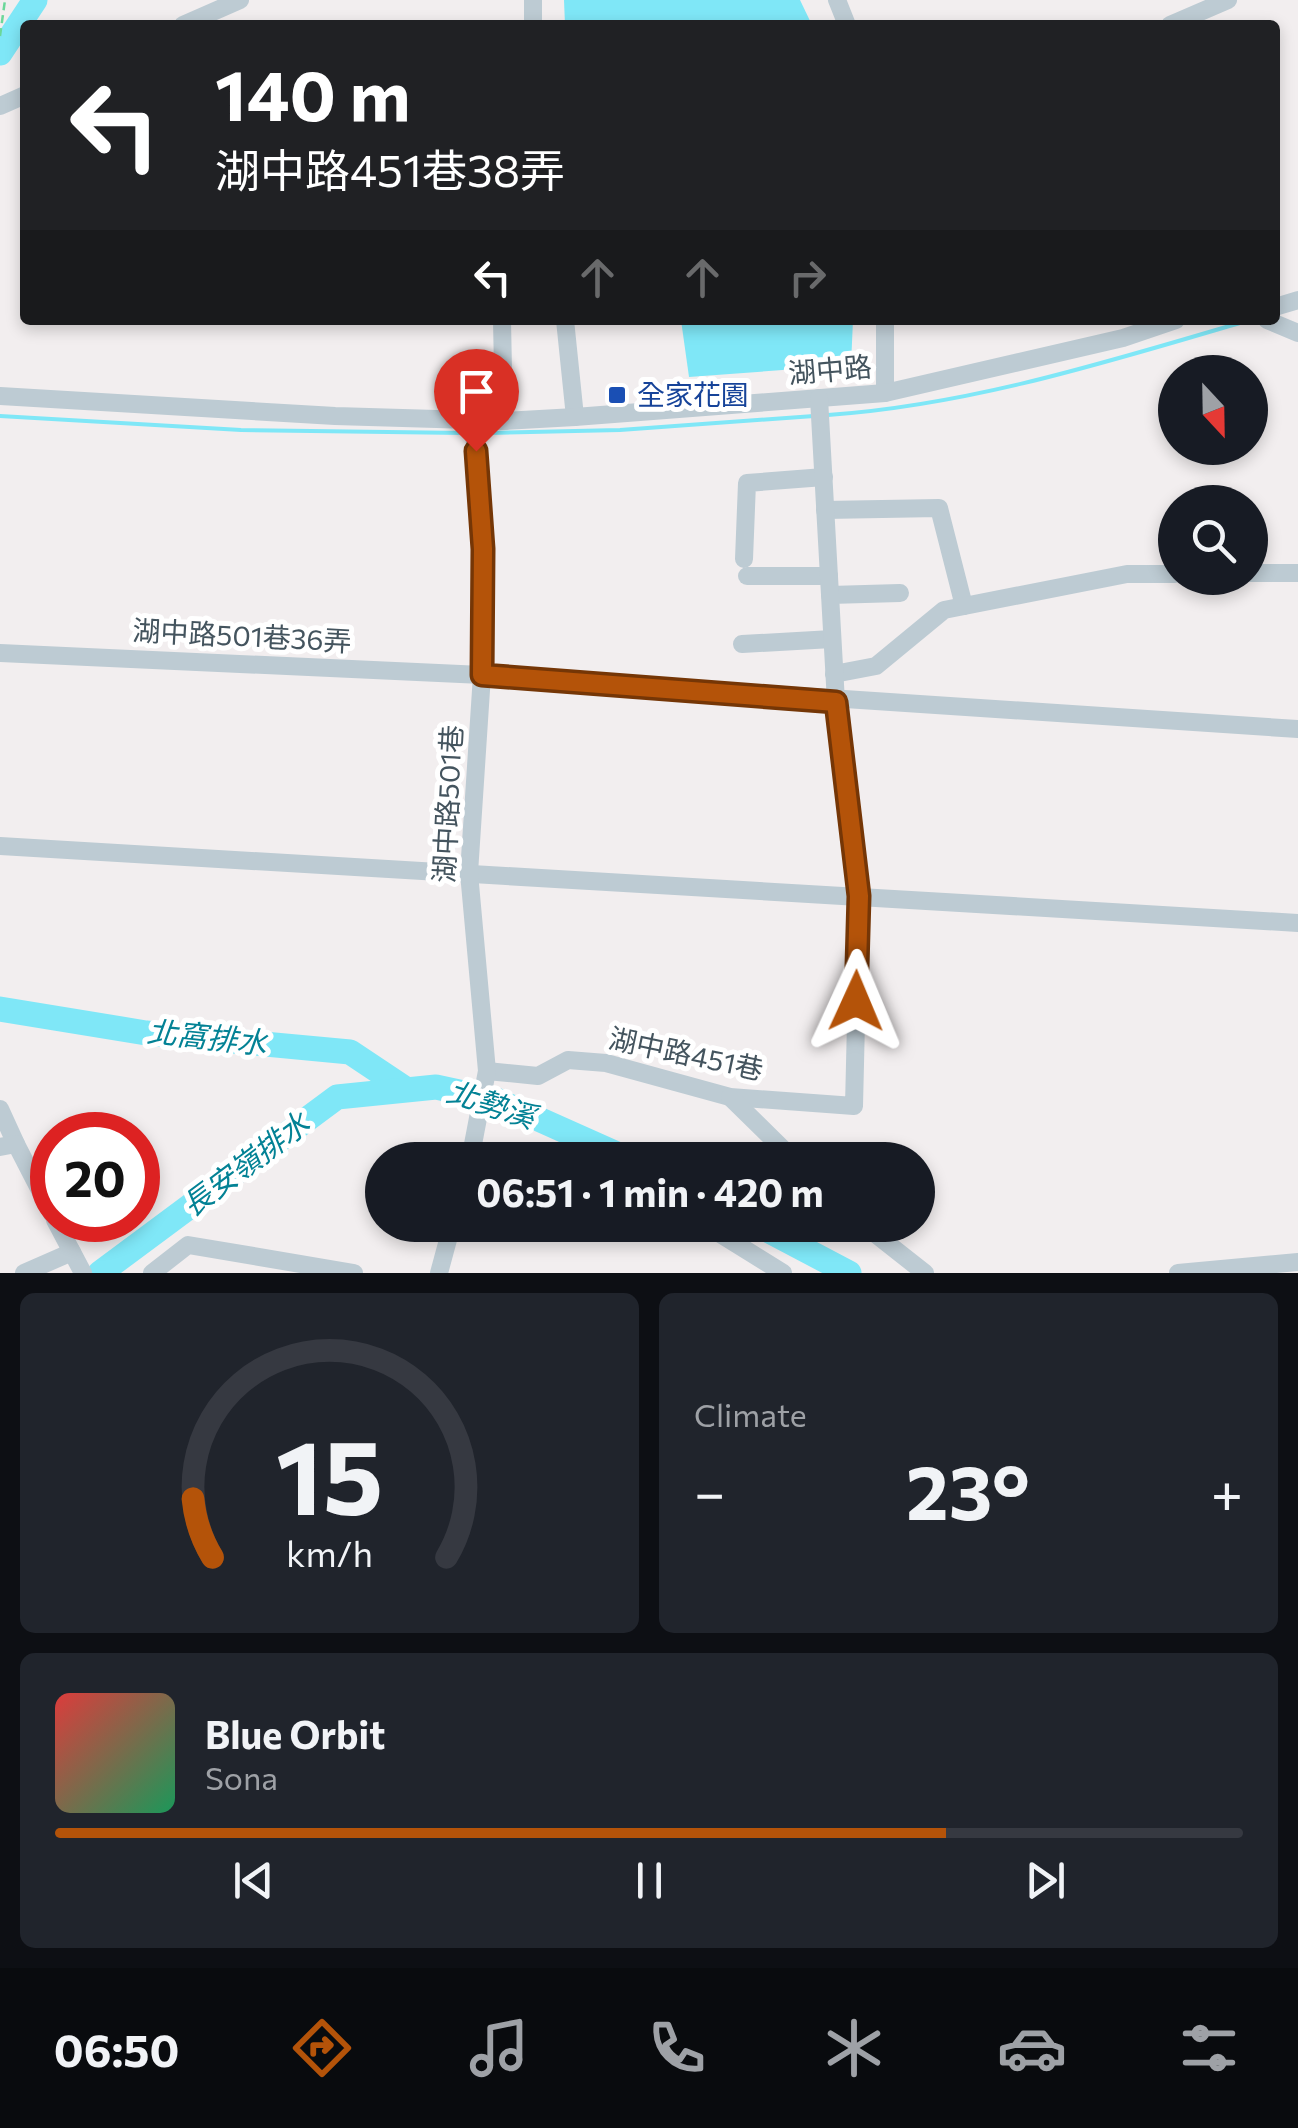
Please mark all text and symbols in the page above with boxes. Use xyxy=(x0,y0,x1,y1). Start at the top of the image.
text: 140 m xyxy=(215,50,411,135)
icon: left xyxy=(50,60,180,190)
text: 湖中路451巷38弄 xyxy=(215,141,565,196)
icon: left xyxy=(465,250,520,305)
icon: ahead xyxy=(570,250,625,305)
icon: ahead xyxy=(675,250,730,305)
icon: right xyxy=(780,250,835,305)
street label: 湖中路 xyxy=(787,348,873,390)
pin xyxy=(434,349,519,452)
north arrow xyxy=(1158,355,1268,465)
map controls xyxy=(1158,355,1268,595)
icon: arrive xyxy=(449,364,504,419)
place label: 全家花園 xyxy=(637,377,749,411)
marker: 全家花園 xyxy=(606,384,628,406)
button: search xyxy=(1158,485,1268,595)
street label: 湖中路501巷36弄 xyxy=(132,612,352,658)
street label: 湖中路501巷 xyxy=(426,724,468,884)
position arrow xyxy=(804,949,908,1053)
water label: 北窩排水 xyxy=(146,1011,271,1060)
street label: 湖中路451巷 xyxy=(606,1020,766,1086)
water label: 北勢溪 xyxy=(443,1071,544,1135)
water label: 長安嶺排水 xyxy=(173,1102,317,1223)
speed limit sign: 20 xyxy=(30,1112,160,1242)
text: 06:51 · 1 min · 420 m xyxy=(476,1168,824,1215)
text: Climate xyxy=(694,1394,807,1434)
text: 15 xyxy=(276,1409,383,1536)
text: 23° xyxy=(906,1444,1030,1535)
text: − xyxy=(694,1457,725,1524)
text: + xyxy=(1211,1457,1243,1524)
text: km/h xyxy=(286,1531,373,1574)
text: Blue Orbit xyxy=(205,1710,385,1757)
text: Sona xyxy=(205,1757,278,1797)
icon: previous xyxy=(226,1853,281,1908)
icon: pause xyxy=(622,1853,677,1908)
icon: next xyxy=(1018,1853,1073,1908)
icon: directions xyxy=(287,2013,357,2083)
icon: music xyxy=(464,2013,534,2083)
icon: phone xyxy=(642,2013,712,2083)
icon: climate xyxy=(819,2013,889,2083)
icon: car xyxy=(997,2013,1067,2083)
icon: filters xyxy=(1174,2013,1244,2083)
text: 06:50 xyxy=(54,2021,179,2076)

